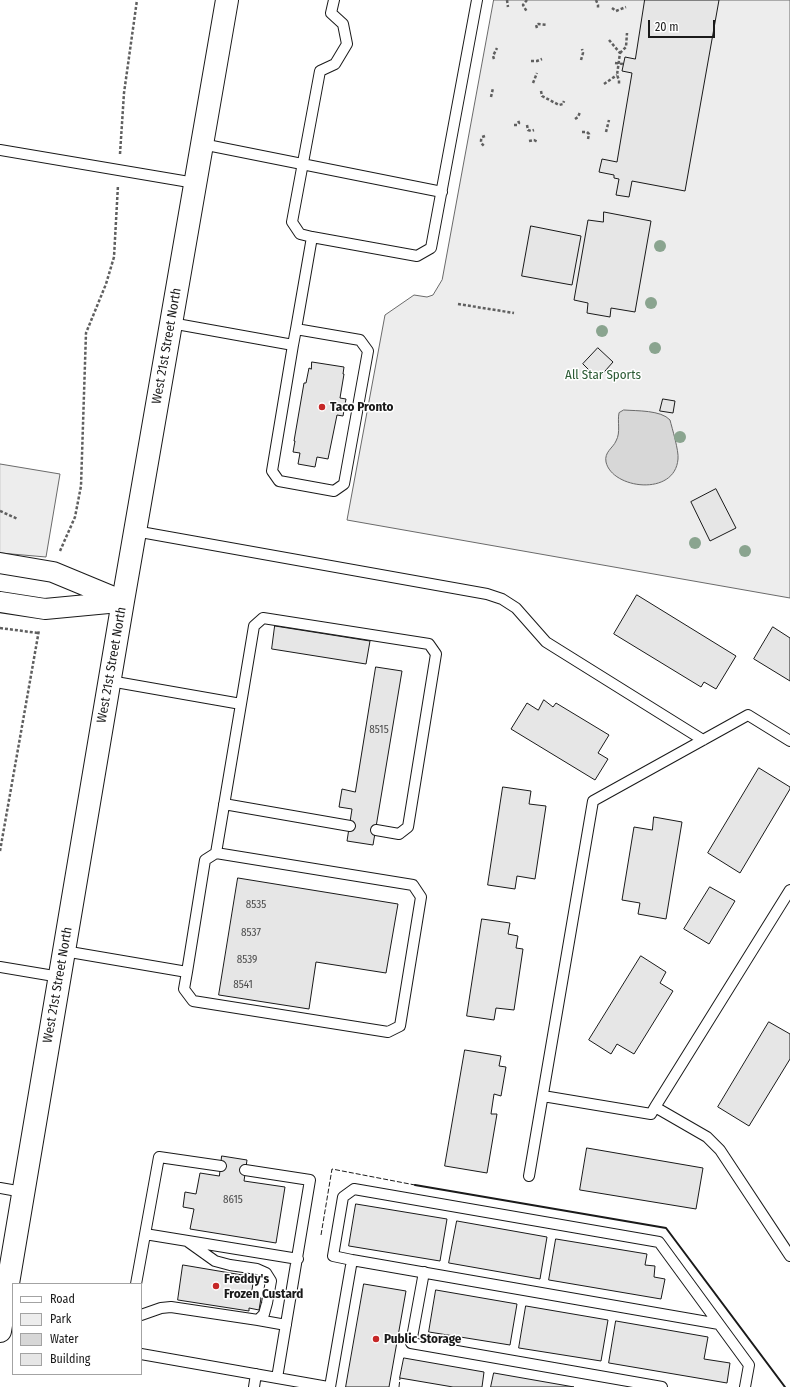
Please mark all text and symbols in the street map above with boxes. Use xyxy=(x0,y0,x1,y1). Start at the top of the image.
scale bar xyxy=(650,12,717,38)
text: 20 m xyxy=(655,20,679,34)
street label: West 21st Street North xyxy=(149,287,185,405)
park label: All Star Sports xyxy=(565,367,641,383)
place label: Taco Pronto xyxy=(330,399,393,415)
marker: Taco Pronto xyxy=(317,402,327,412)
street label: West 21st Street North xyxy=(94,606,130,724)
house number: 8515 xyxy=(369,723,389,737)
house number: 8535 xyxy=(246,898,266,912)
street label: West 21st Street North xyxy=(40,926,76,1044)
house number: 8537 xyxy=(241,926,261,940)
house number: 8539 xyxy=(237,953,257,967)
house number: 8541 xyxy=(233,978,253,992)
house number: 8615 xyxy=(223,1193,243,1207)
place label: Freddy's Frozen Custard xyxy=(224,1271,303,1302)
marker: Freddy's Frozen Custard xyxy=(211,1281,221,1291)
legend xyxy=(12,1283,142,1375)
text: Road xyxy=(50,1292,75,1306)
text: Park xyxy=(50,1312,71,1326)
place label: Public Storage xyxy=(384,1331,461,1347)
text: Water xyxy=(50,1332,78,1346)
marker: Public Storage xyxy=(371,1334,381,1344)
text: Building xyxy=(50,1352,90,1366)

